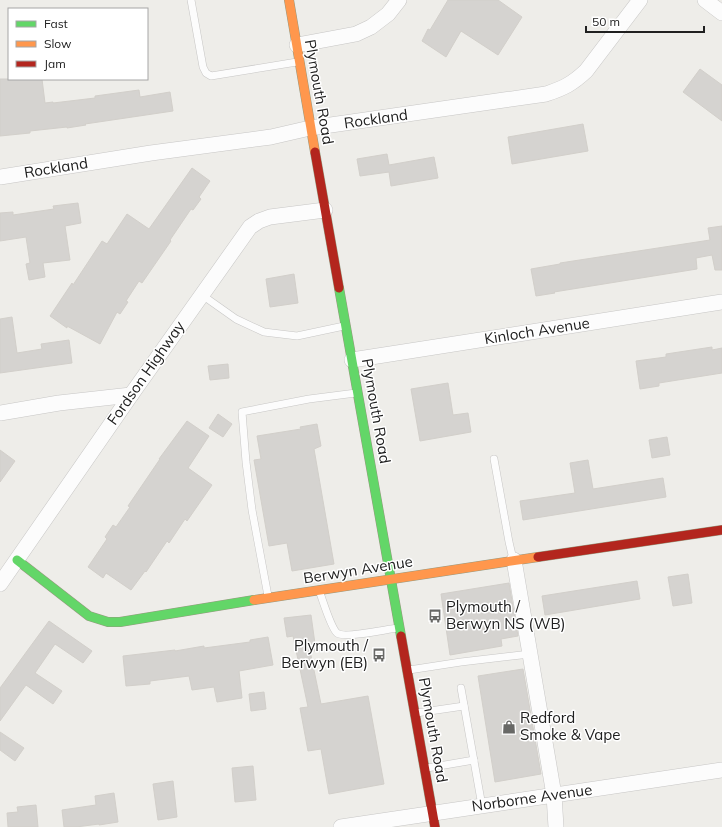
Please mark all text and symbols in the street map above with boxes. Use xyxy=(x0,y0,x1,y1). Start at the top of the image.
legend xyxy=(8,8,148,80)
scale bar xyxy=(586,8,704,34)
text: 50 m xyxy=(592,14,620,29)
text: Fast xyxy=(44,16,68,31)
text: Slow xyxy=(44,36,72,51)
street label: Plymouth Road xyxy=(301,38,338,146)
text: Jam xyxy=(44,56,66,71)
street label: Rockland xyxy=(343,105,409,132)
street label: Rockland xyxy=(23,153,89,182)
street label: Kinloch Avenue xyxy=(483,313,591,348)
street label: Fordson Highway xyxy=(103,317,188,428)
street label: Plymouth Road xyxy=(358,357,395,465)
street label: Berwyn Avenue xyxy=(302,551,414,588)
place label: Plymouth / Berwyn NS (WB) xyxy=(446,597,565,633)
bus stop icon: Plymouth / Berwyn NS (WB) xyxy=(427,608,443,624)
place label: Plymouth / Berwyn (EB) xyxy=(281,636,369,672)
bus stop icon: Plymouth / Berwyn (EB) xyxy=(371,647,387,663)
street label: Plymouth Road xyxy=(415,676,452,784)
place label: Redford Smoke & Vape xyxy=(520,708,620,744)
shop icon: Redford Smoke & Vape xyxy=(501,719,517,735)
street label: Norborne Avenue xyxy=(471,780,593,815)

